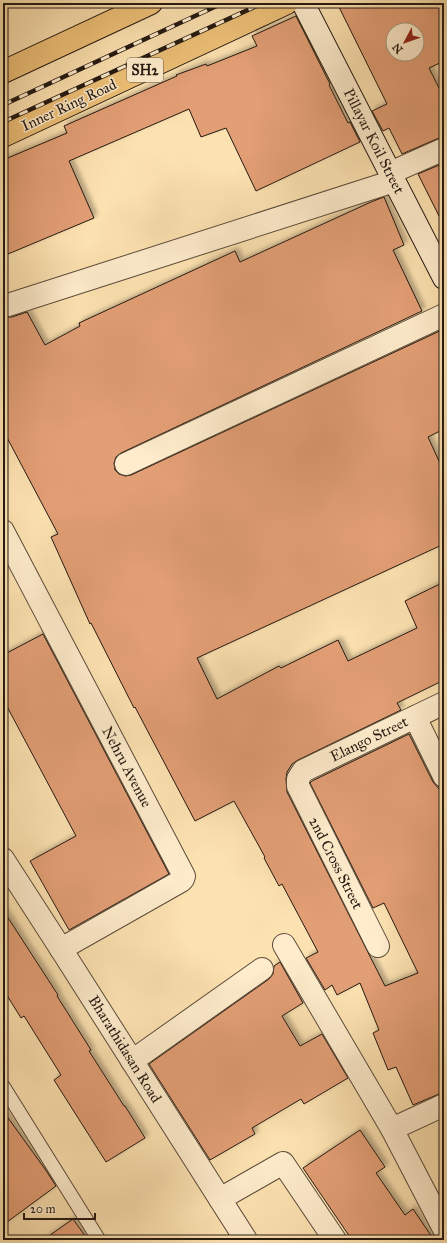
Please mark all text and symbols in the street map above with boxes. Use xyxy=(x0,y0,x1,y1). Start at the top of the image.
north arrow xyxy=(385,22,425,62)
text: N xyxy=(389,40,406,56)
road number: SH2 xyxy=(127,58,163,82)
street label: Inner Ring Road xyxy=(19,75,120,135)
street label: Pillayar Koil Street xyxy=(340,85,409,197)
street label: Elango Street xyxy=(327,712,412,766)
street label: Nehru Avenue xyxy=(98,723,156,811)
street label: 2nd Cross Street xyxy=(305,814,367,913)
street label: Bharathidasan Road xyxy=(85,992,166,1106)
scale bar xyxy=(24,1195,95,1221)
text: 20 m xyxy=(30,1202,56,1216)

